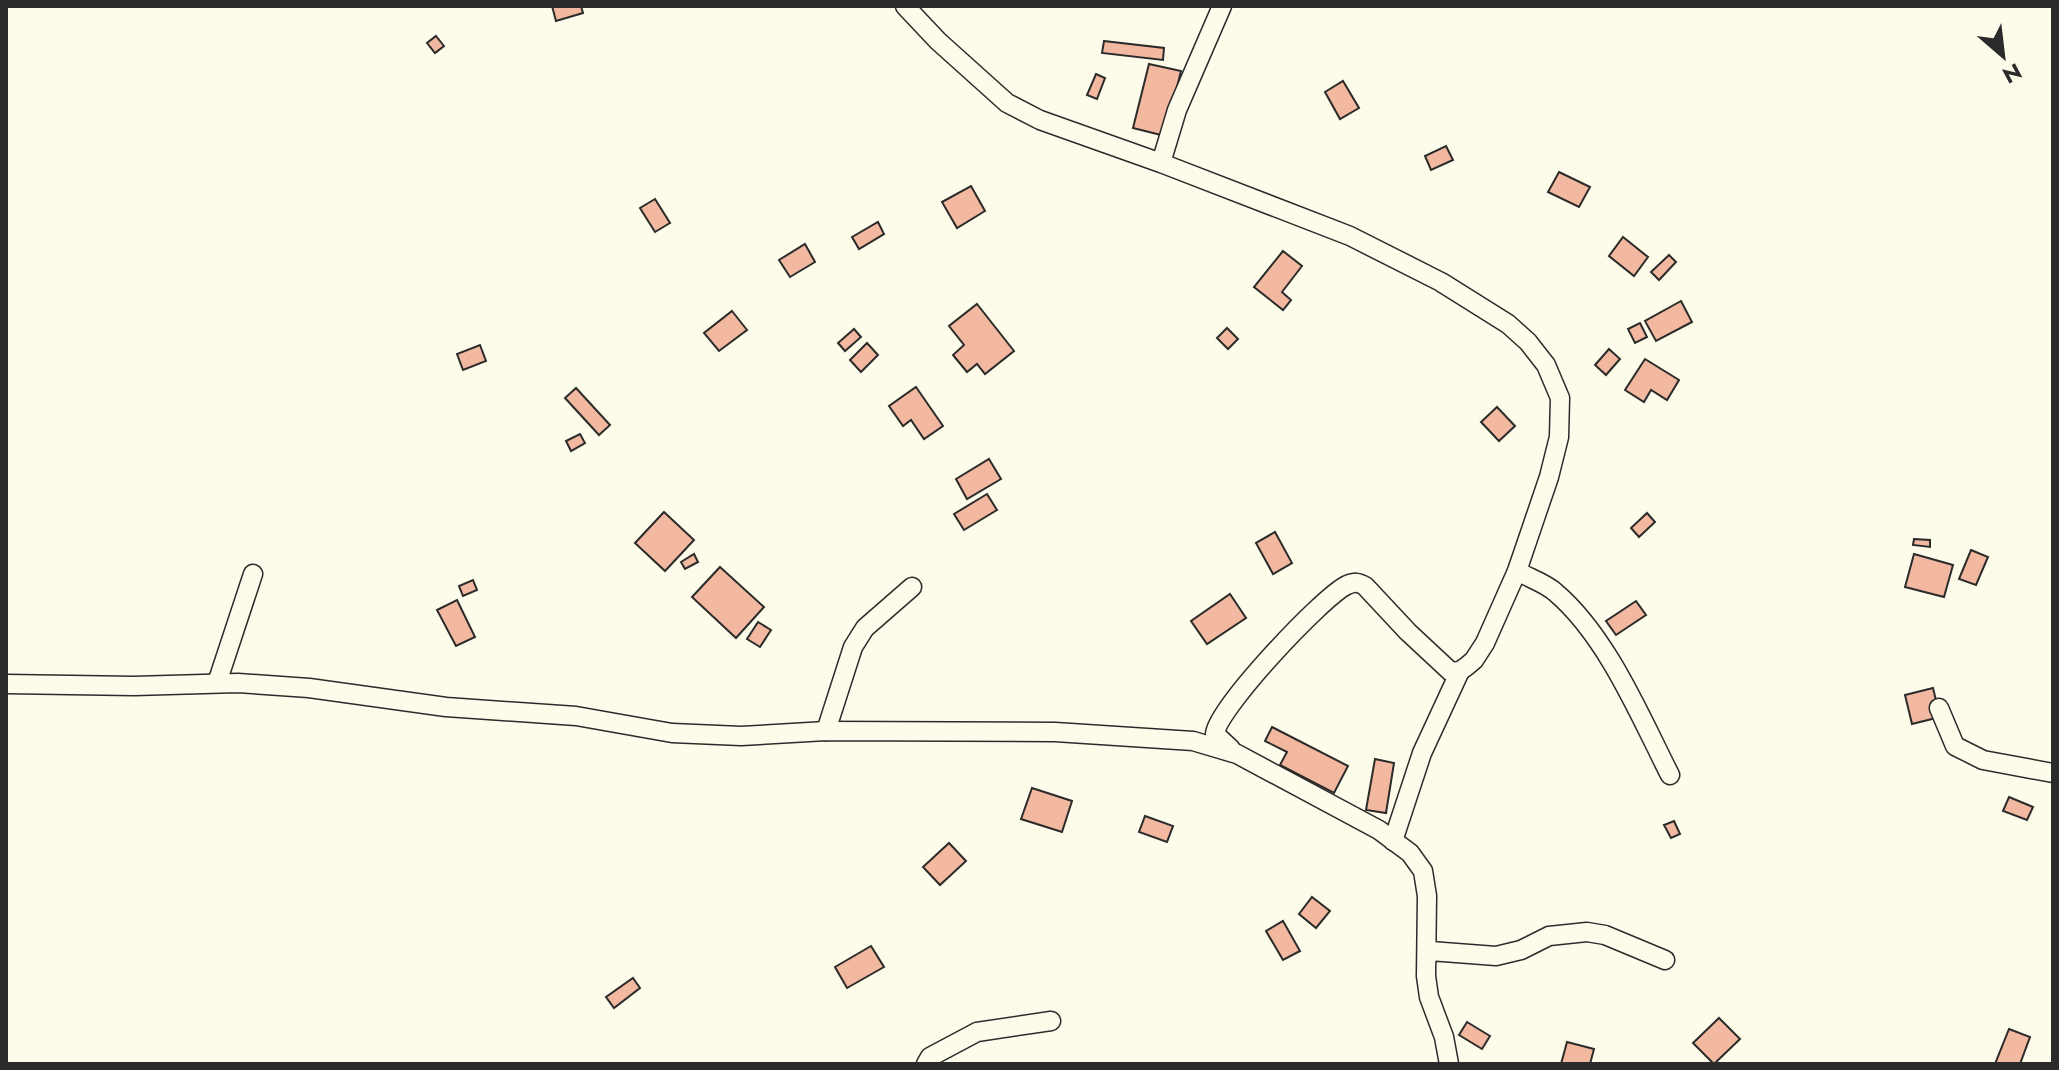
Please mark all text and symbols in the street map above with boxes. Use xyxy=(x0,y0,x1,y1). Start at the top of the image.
north arrow xyxy=(1963,16,2043,96)
text: N xyxy=(1997,55,2028,92)

